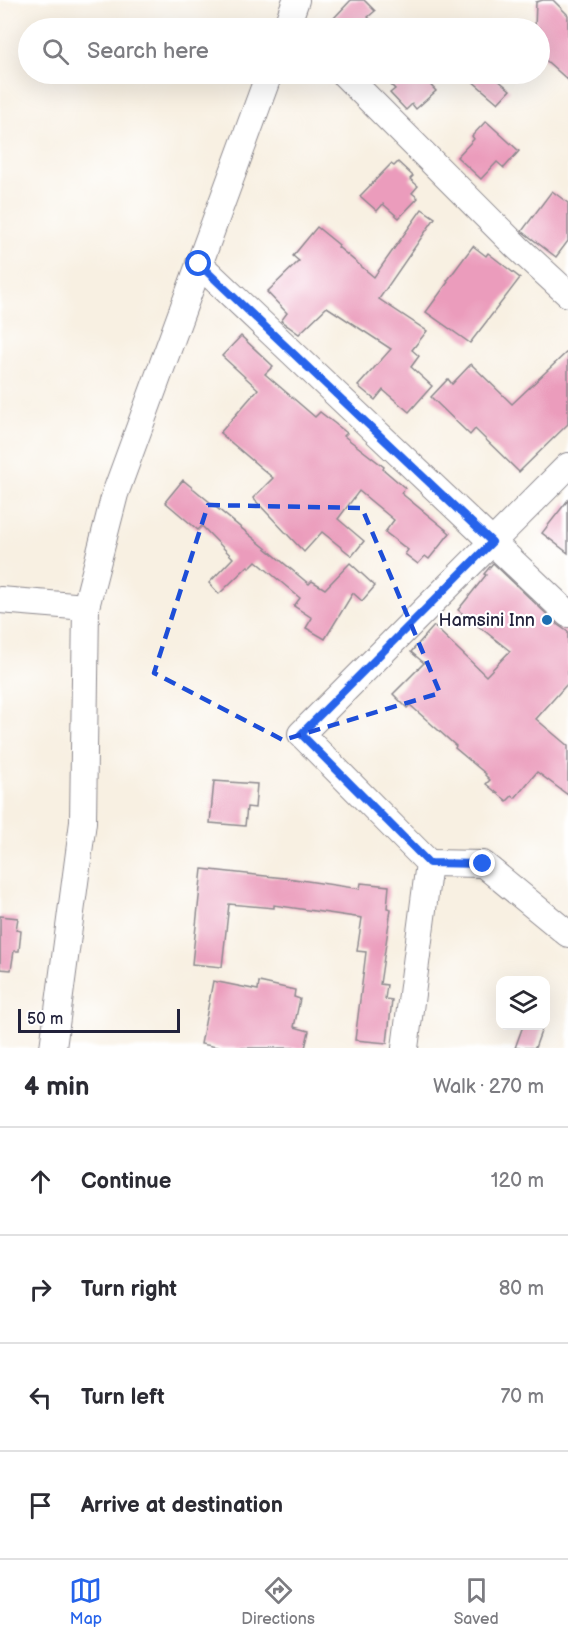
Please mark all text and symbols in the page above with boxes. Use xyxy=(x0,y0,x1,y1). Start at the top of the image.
search box xyxy=(18,18,550,84)
icon: search xyxy=(39,35,72,68)
text: Search here xyxy=(87,38,209,65)
route start xyxy=(185,250,211,276)
place label: Hamsini Inn xyxy=(439,610,535,631)
marker: Hamsini Inn xyxy=(540,613,554,627)
route end xyxy=(469,850,495,876)
map controls xyxy=(496,976,550,1030)
button: layers xyxy=(496,976,550,1030)
scale bar xyxy=(18,1006,180,1034)
text: 50 m xyxy=(27,1010,63,1029)
text: 4 min xyxy=(24,1072,89,1103)
text: Walk · 270 m xyxy=(433,1075,544,1099)
icon: ahead xyxy=(24,1165,57,1198)
text: Continue xyxy=(81,1168,171,1195)
text: 120 m xyxy=(491,1169,544,1193)
icon: right xyxy=(24,1273,57,1306)
text: Turn right xyxy=(81,1276,177,1303)
text: 80 m xyxy=(499,1277,544,1301)
icon: left xyxy=(24,1381,57,1414)
text: Turn left xyxy=(81,1384,165,1411)
text: 70 m xyxy=(500,1385,544,1409)
icon: arrive xyxy=(24,1489,57,1522)
text: Arrive at destination xyxy=(81,1492,283,1519)
tab: Map xyxy=(69,1574,102,1629)
tab: Directions xyxy=(241,1574,315,1629)
tab: Saved xyxy=(454,1574,499,1629)

